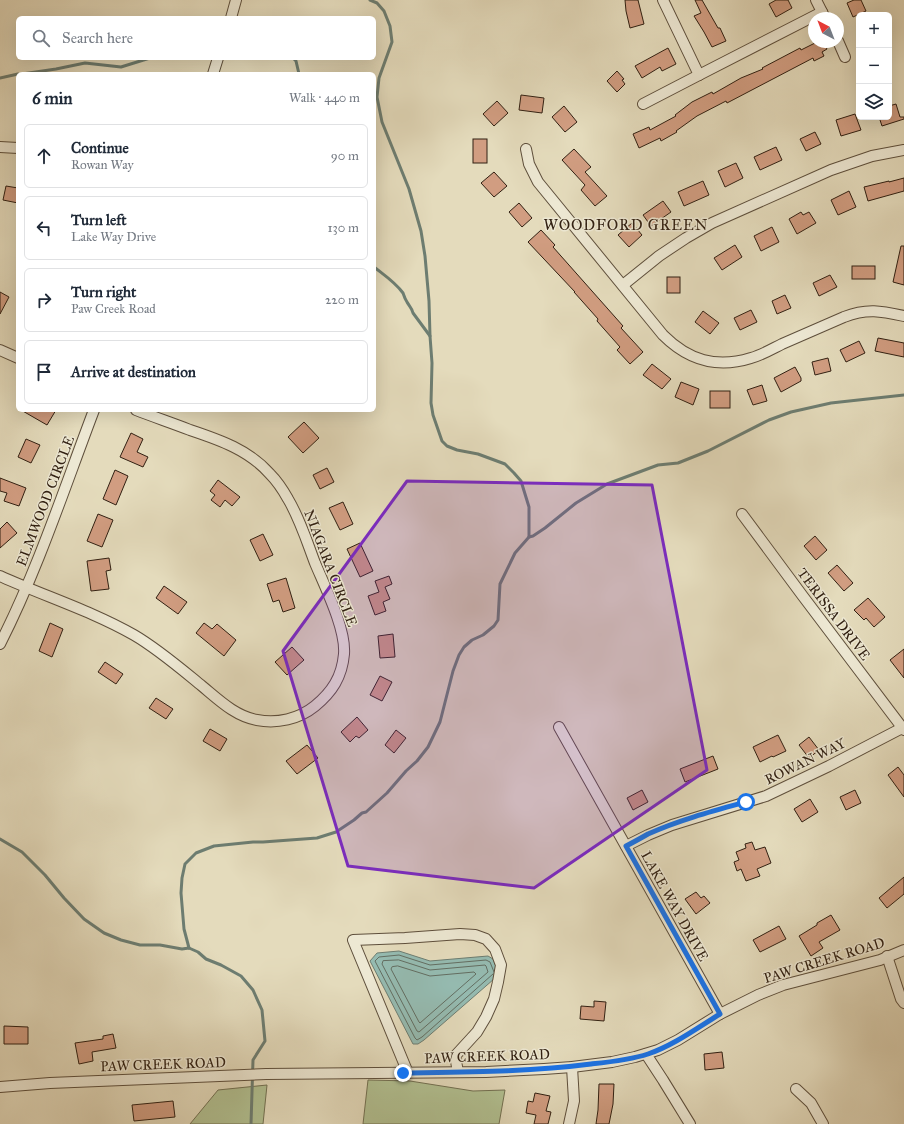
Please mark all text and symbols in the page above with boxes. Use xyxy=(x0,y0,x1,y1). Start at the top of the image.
north arrow xyxy=(808,12,844,48)
map controls xyxy=(856,12,892,120)
button: + xyxy=(856,12,892,48)
search box xyxy=(16,16,376,60)
icon: search xyxy=(30,27,52,49)
text: Search here xyxy=(62,29,133,47)
button: − xyxy=(856,48,892,84)
button: layers xyxy=(856,84,892,120)
text: 6 min xyxy=(32,88,73,109)
text: Walk · 440 m xyxy=(289,90,360,106)
text: Continue xyxy=(71,139,129,157)
icon: ahead xyxy=(33,145,55,167)
text: 90 m xyxy=(331,148,359,164)
text: Rowan Way xyxy=(71,157,134,173)
text: Turn left xyxy=(71,211,127,229)
district label: WOODFORD GREEN xyxy=(544,216,708,234)
icon: left xyxy=(33,217,55,239)
text: 130 m xyxy=(327,220,359,236)
text: Lake Way Drive xyxy=(71,229,156,245)
text: Turn right xyxy=(71,283,136,301)
icon: right xyxy=(33,289,55,311)
text: 220 m xyxy=(325,292,359,308)
text: Paw Creek Road xyxy=(71,301,156,317)
icon: arrive xyxy=(33,361,55,383)
text: Arrive at destination xyxy=(71,363,196,381)
street label: ELMWOOD CIRCLE xyxy=(13,434,78,569)
street label: NIAGARA CIRCLE xyxy=(300,507,361,629)
street label: TERISSA DRIVE xyxy=(794,565,874,664)
street label: ROWAN WAY xyxy=(762,734,849,788)
route start xyxy=(737,793,755,811)
street label: LAKE WAY DRIVE xyxy=(637,848,712,964)
street label: PAW CREEK ROAD xyxy=(762,934,887,987)
street label: PAW CREEK ROAD xyxy=(424,1046,550,1067)
street label: PAW CREEK ROAD xyxy=(100,1054,226,1075)
route end xyxy=(394,1064,412,1082)

